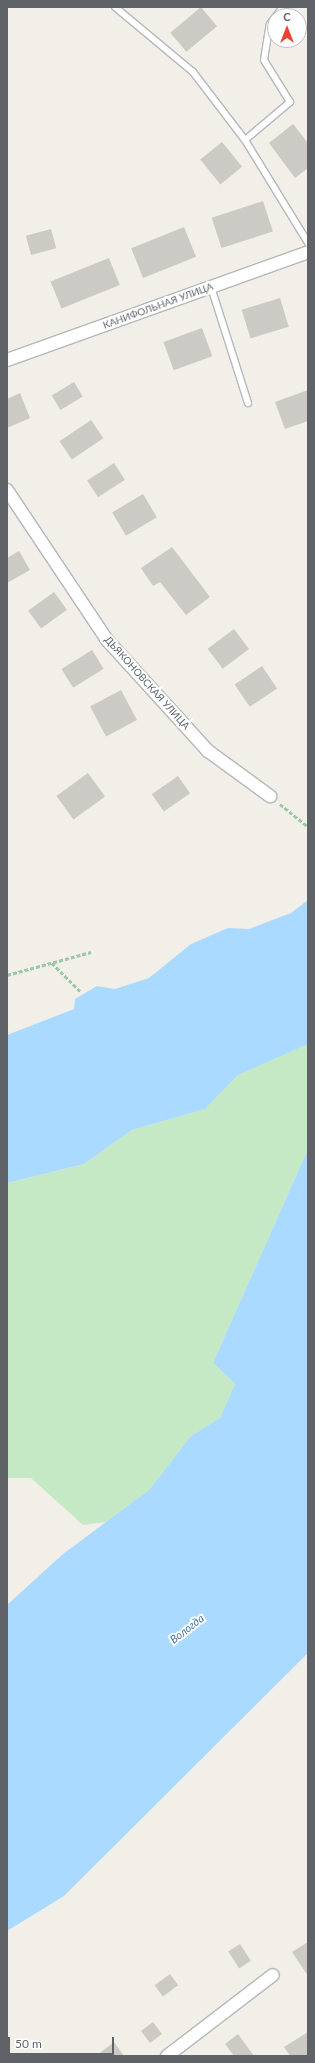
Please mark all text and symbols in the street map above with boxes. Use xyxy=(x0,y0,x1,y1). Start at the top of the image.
north arrow xyxy=(267,8,307,48)
text: С xyxy=(283,10,291,23)
street label: КАНИФОЛЬНАЯ УЛИЦА xyxy=(101,280,215,332)
street label: ДЬЯКОНОВСКАЯ УЛИЦА xyxy=(102,634,192,732)
water label: Вологда xyxy=(167,1612,207,1646)
scale bar xyxy=(10,2029,116,2055)
text: 50 m xyxy=(15,2036,42,2051)

